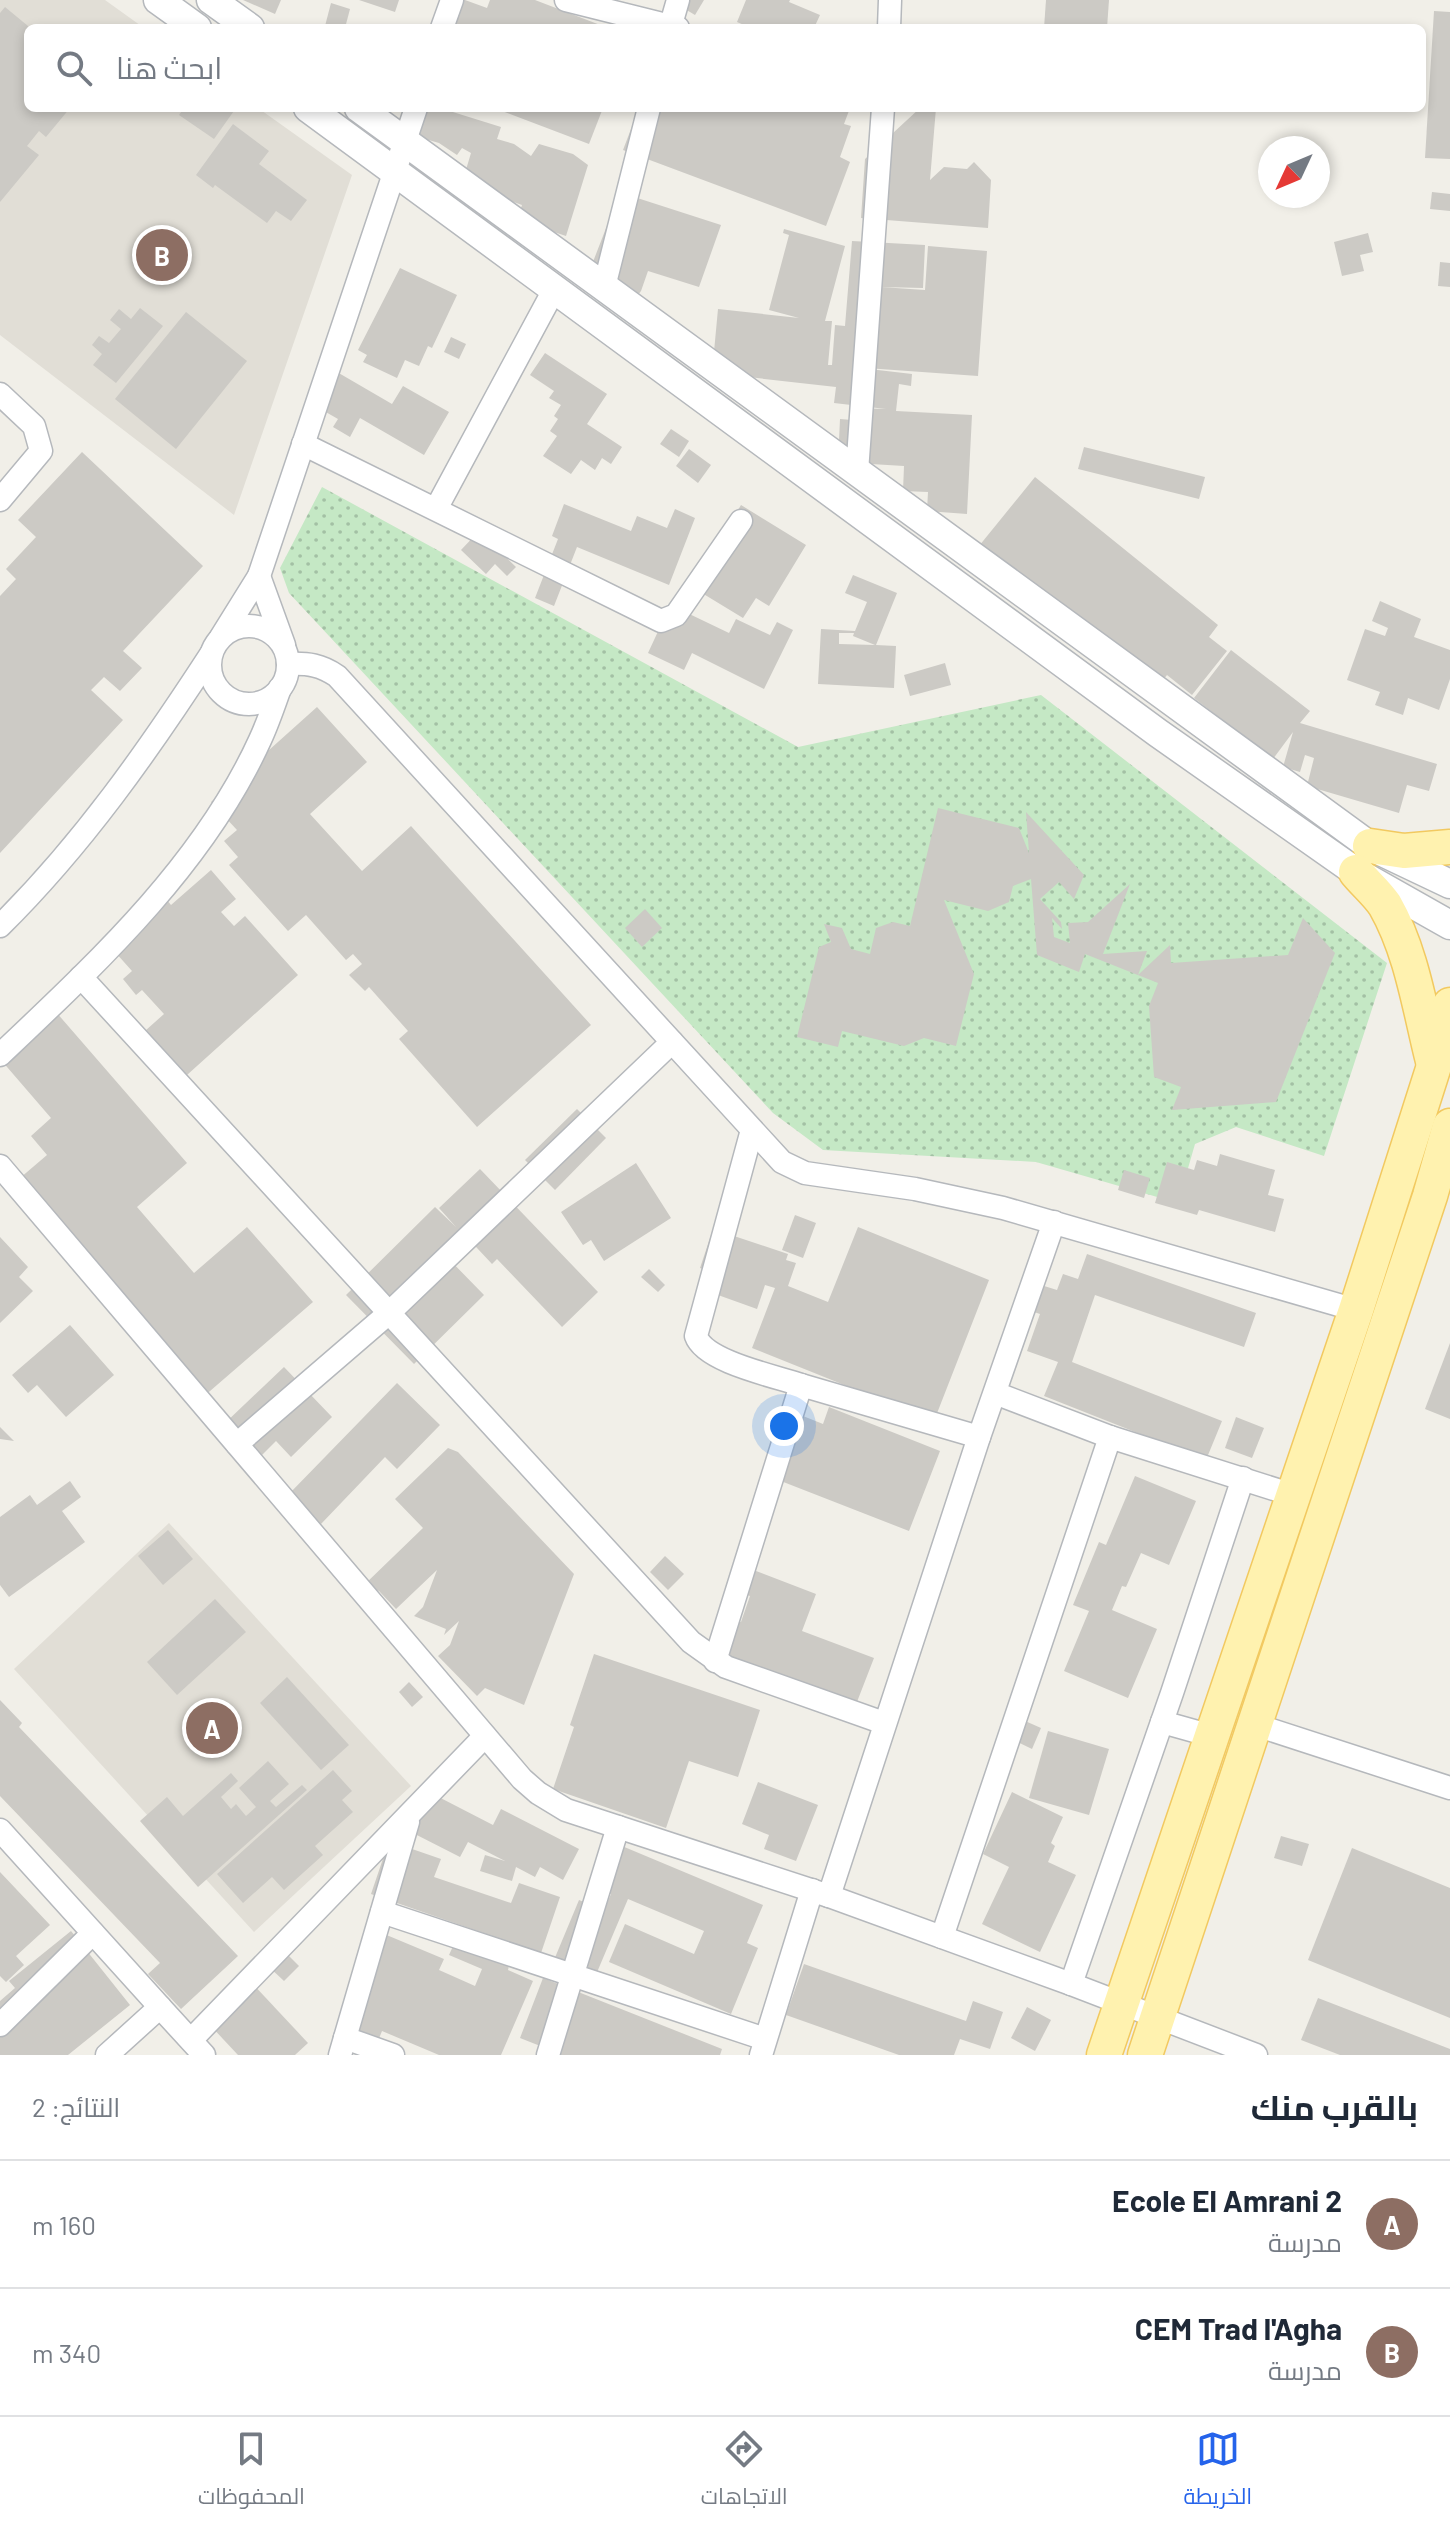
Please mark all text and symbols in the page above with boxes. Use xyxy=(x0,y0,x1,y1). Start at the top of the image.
search box xyxy=(24,24,1426,112)
icon: search xyxy=(52,46,96,90)
text: ابحث هنا xyxy=(116,49,222,85)
north arrow xyxy=(1258,136,1330,208)
pin: B xyxy=(136,225,188,285)
your location xyxy=(764,1406,804,1446)
pin: A xyxy=(186,1698,238,1758)
text: بالقرب منك xyxy=(1251,2086,1418,2127)
text: النتائج: 2 xyxy=(32,2091,120,2122)
text: Ecole El Amrani 2 xyxy=(1112,2182,1342,2218)
text: 160 m xyxy=(32,2209,96,2240)
text: A xyxy=(1383,2209,1401,2240)
text: مدرسة xyxy=(1268,2226,1342,2257)
text: CEM Trad l'Agha xyxy=(1135,2310,1342,2346)
text: 340 m xyxy=(32,2337,101,2368)
text: B xyxy=(1384,2337,1400,2368)
text: مدرسة xyxy=(1268,2354,1342,2385)
tab: المحفوظات xyxy=(198,2427,305,2517)
tab: الاتجاهات xyxy=(701,2427,788,2517)
tab: الخريطة xyxy=(1183,2427,1252,2517)

